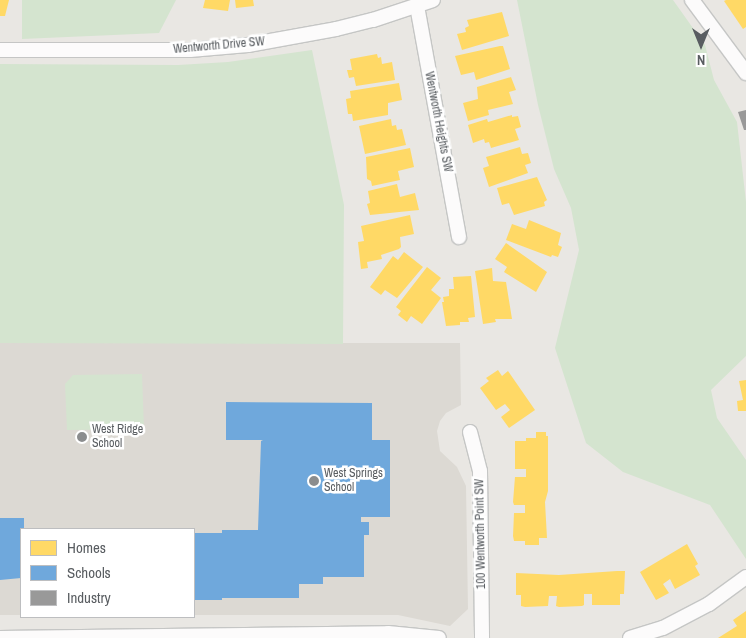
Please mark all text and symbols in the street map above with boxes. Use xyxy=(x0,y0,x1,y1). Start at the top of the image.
north arrow xyxy=(676,20,726,70)
street label: Wentworth Drive SW xyxy=(173,35,265,57)
text: N xyxy=(697,51,705,69)
street label: Wentworth Heights SW xyxy=(421,71,455,173)
place label: West Ridge School xyxy=(92,423,143,451)
marker: West Ridge School xyxy=(76,431,88,443)
place label: West Springs School xyxy=(324,467,383,495)
marker: West Springs School xyxy=(308,475,320,487)
street label: 100 Wentworth Point SW xyxy=(473,479,489,589)
legend xyxy=(20,528,195,618)
text: Homes xyxy=(67,537,106,558)
text: Schools xyxy=(67,562,111,583)
text: Industry xyxy=(67,587,111,608)

